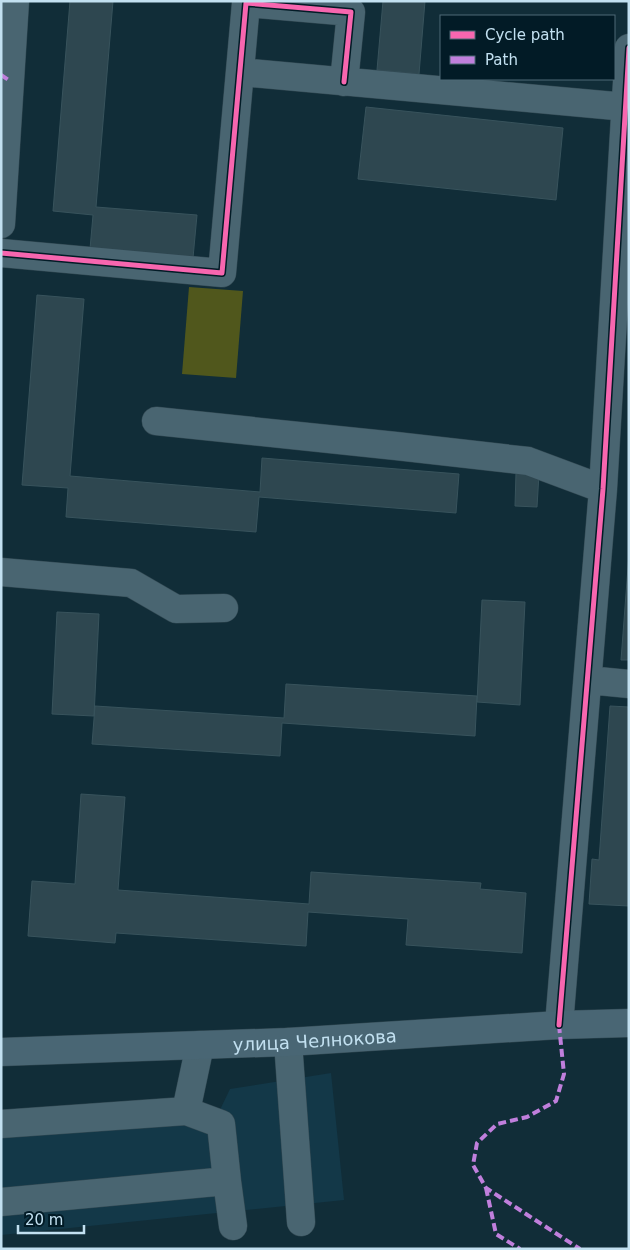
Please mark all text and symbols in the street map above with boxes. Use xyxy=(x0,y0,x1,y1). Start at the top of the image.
legend xyxy=(440,15,615,80)
text: Cycle path xyxy=(485,26,565,44)
text: Path xyxy=(485,51,518,69)
street label: улица Челнокова xyxy=(232,1025,397,1054)
scale bar xyxy=(18,1202,84,1234)
text: 20 m xyxy=(25,1211,63,1229)

